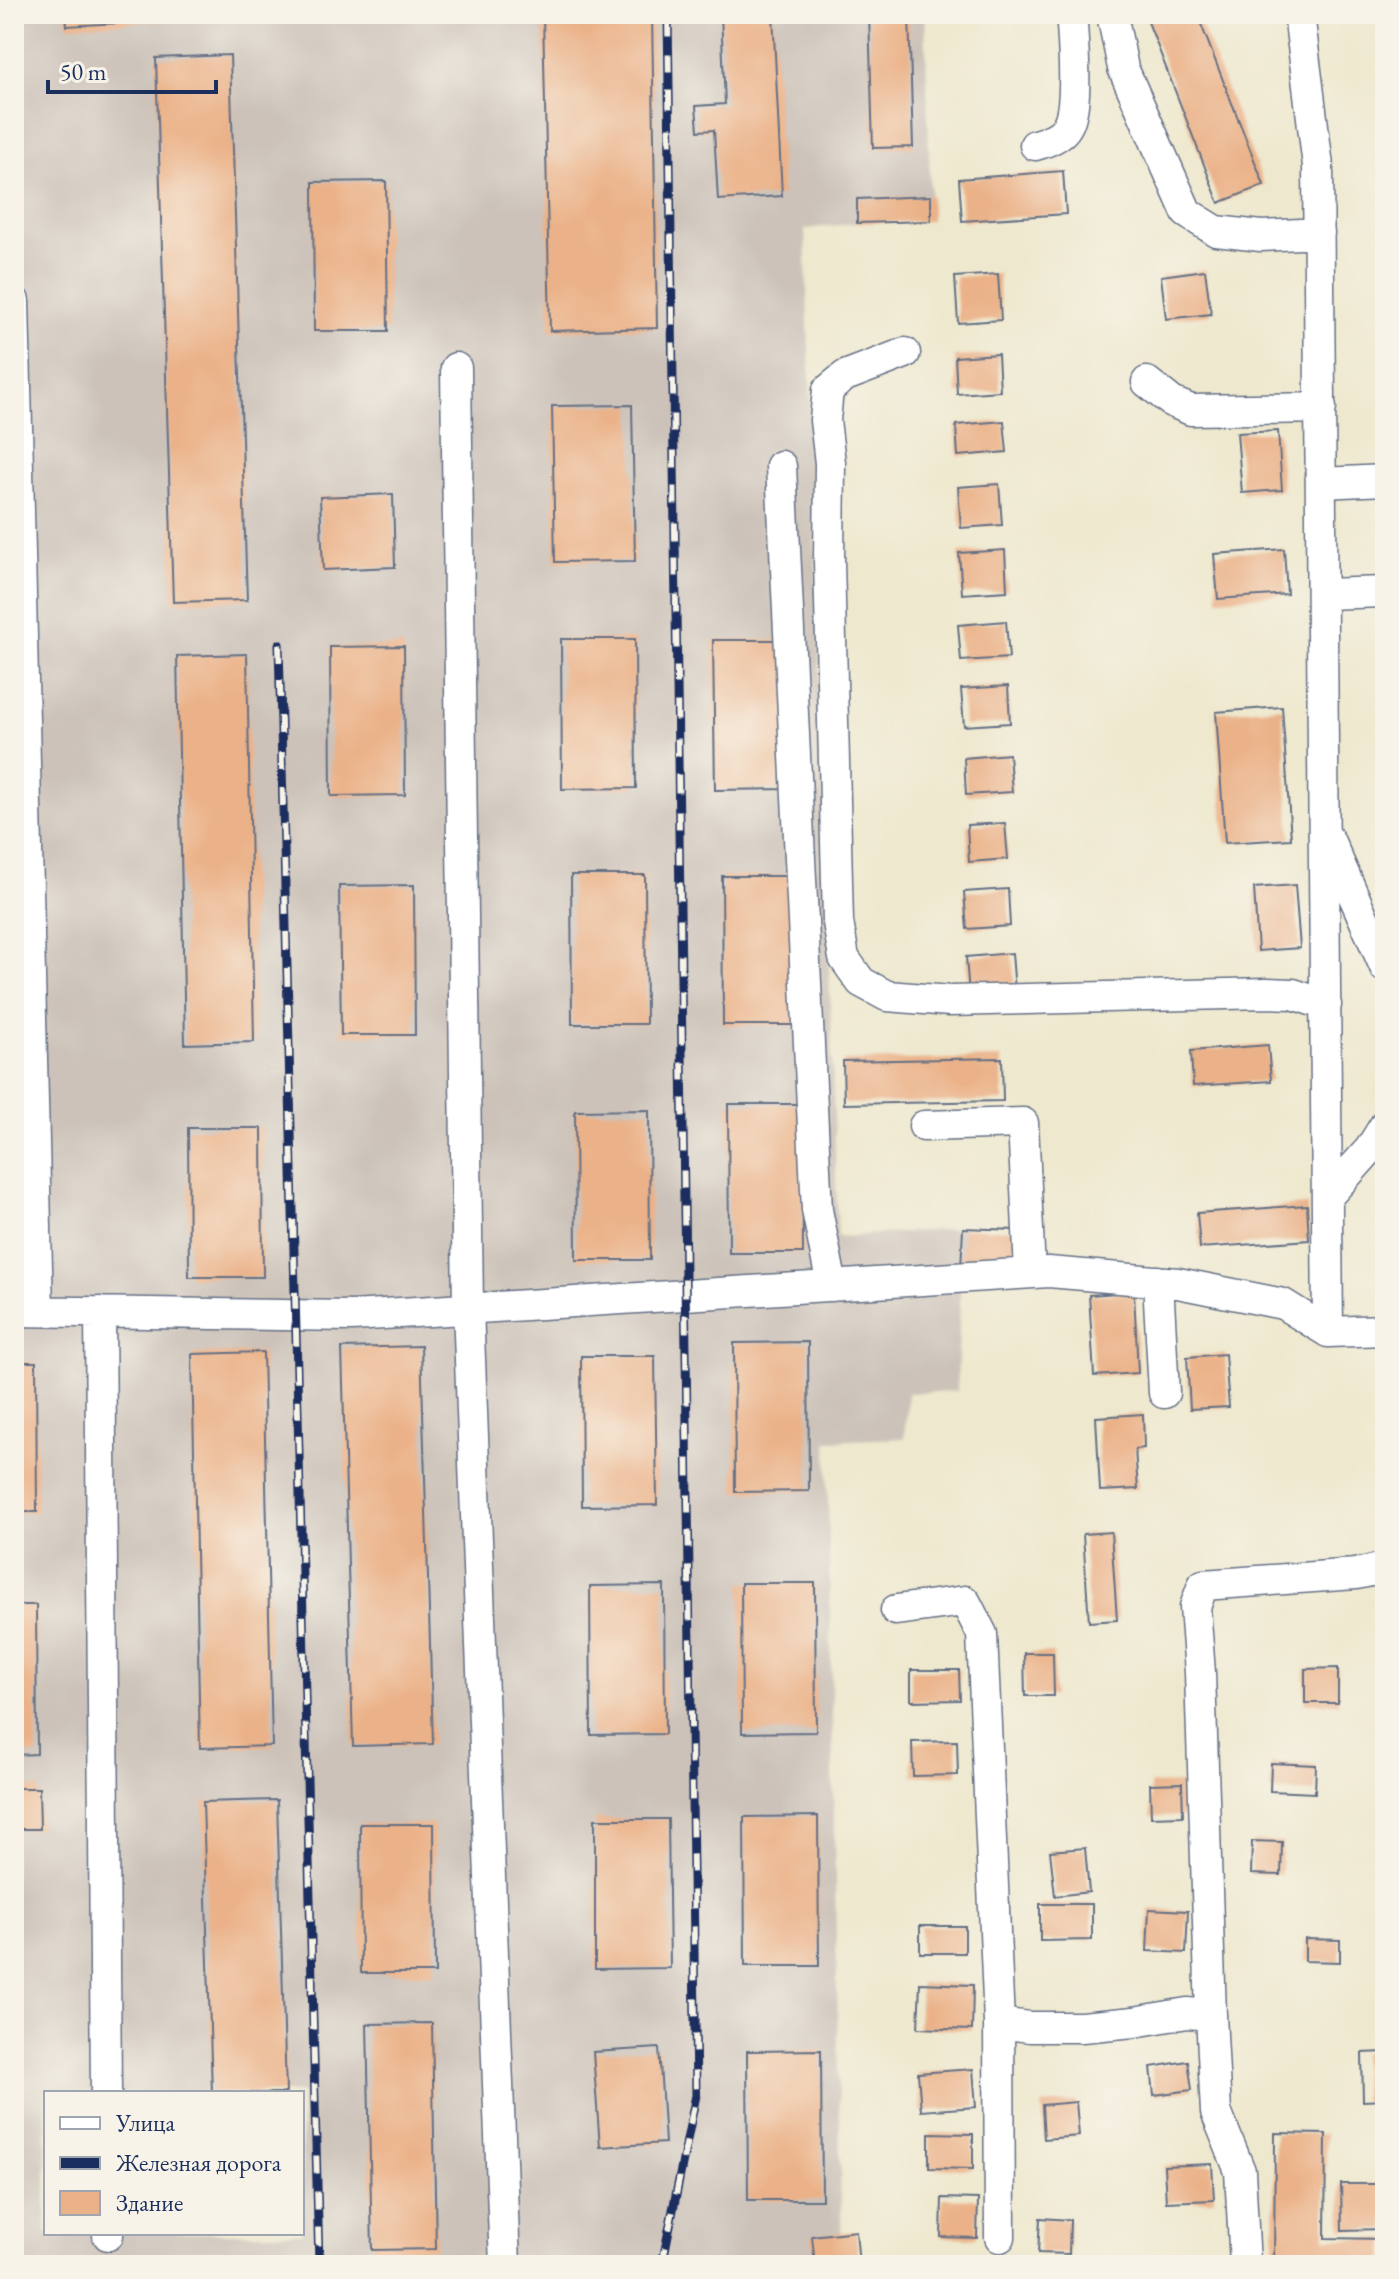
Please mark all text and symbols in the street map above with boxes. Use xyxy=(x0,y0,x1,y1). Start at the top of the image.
scale bar xyxy=(48,44,216,94)
text: 50 m xyxy=(60,56,107,87)
legend xyxy=(44,2091,304,2235)
text: Улица xyxy=(115,2107,175,2138)
text: Железная дорога xyxy=(115,2147,282,2178)
text: Здание xyxy=(116,2187,183,2218)

